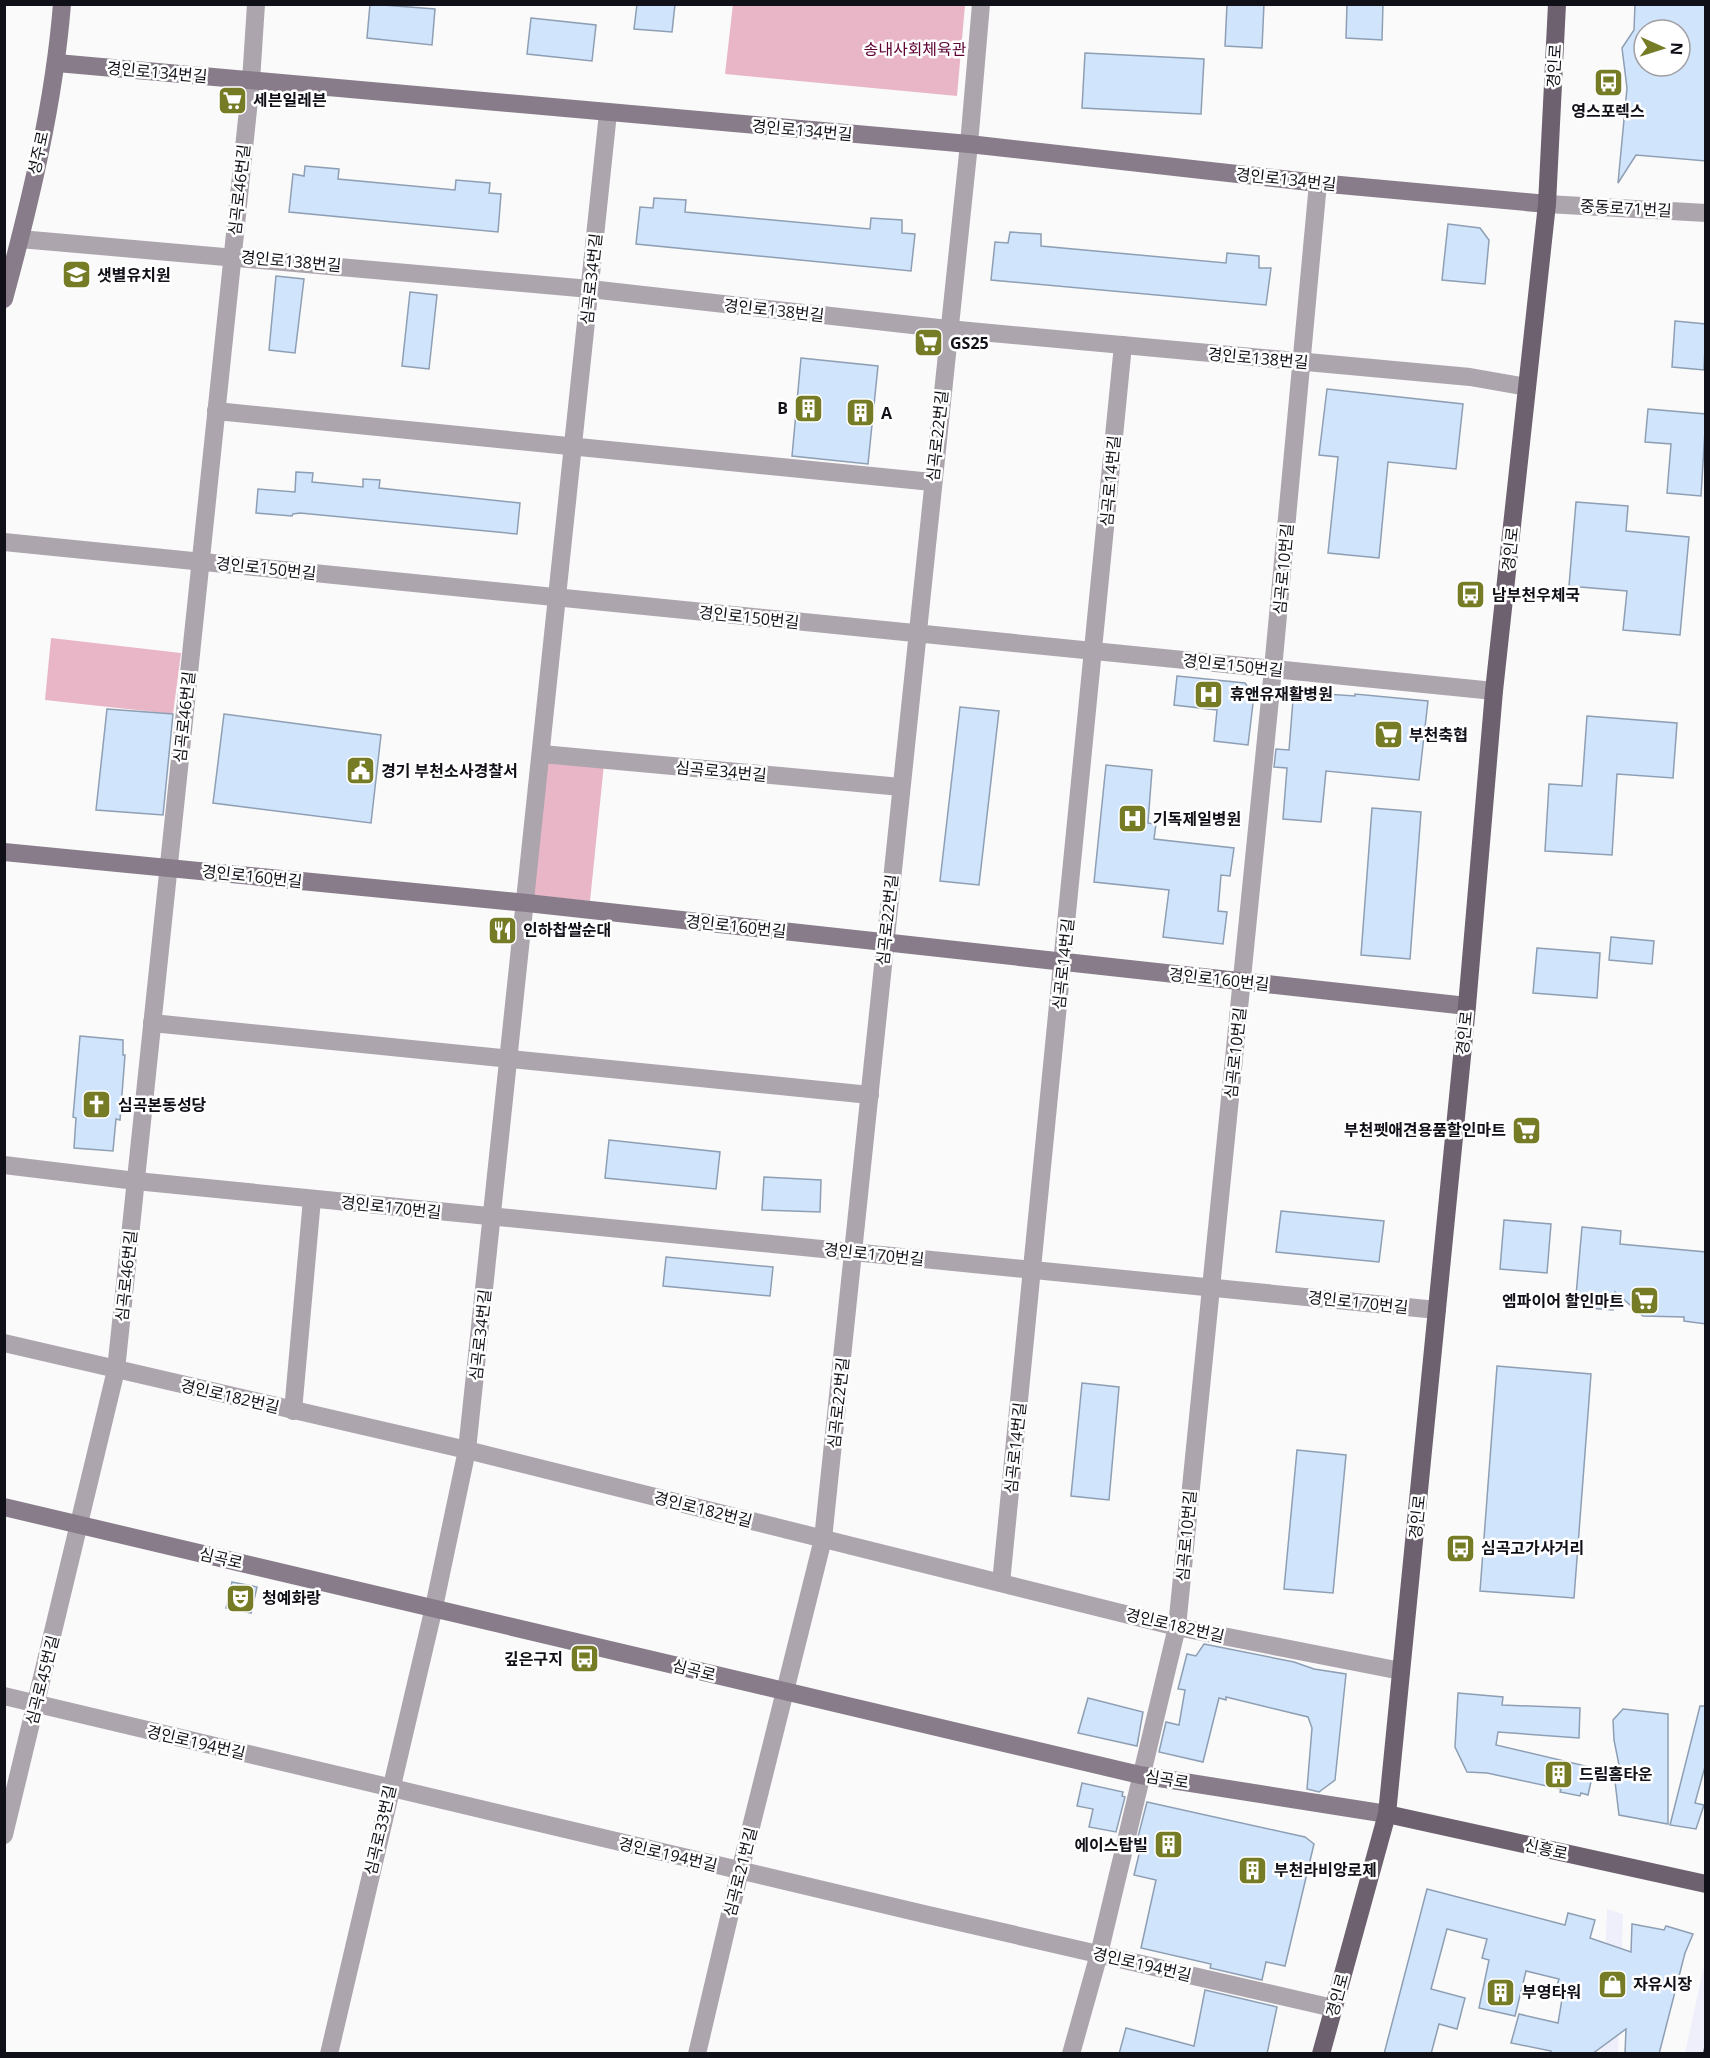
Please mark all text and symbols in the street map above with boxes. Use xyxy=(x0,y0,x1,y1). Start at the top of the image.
north arrow xyxy=(1632,18,1692,78)
park label: 송내사회체육관 xyxy=(863,38,967,60)
text: N xyxy=(1666,42,1688,56)
street label: 경인로 xyxy=(1542,43,1566,89)
street label: 경인로134번길 xyxy=(106,57,208,87)
bus stop icon: 영스포렉스 xyxy=(1592,67,1624,99)
supermarket icon: 세븐일레븐 xyxy=(216,84,248,116)
place label: 세븐일레븐 xyxy=(253,89,327,111)
place label: 영스포렉스 xyxy=(1571,100,1645,122)
street label: 경인로134번길 xyxy=(751,115,853,145)
street label: 성주로 xyxy=(23,129,53,177)
street label: 심곡로46번길 xyxy=(223,143,255,237)
street label: 경인로134번길 xyxy=(1235,163,1337,195)
street label: 중동로71번길 xyxy=(1580,195,1672,221)
street label: 심곡로34번길 xyxy=(575,232,607,326)
street label: 경인로138번길 xyxy=(240,246,342,276)
school or university icon: 샛별유치원 xyxy=(60,259,92,291)
place label: 샛별유치원 xyxy=(97,264,171,286)
street label: 경인로138번길 xyxy=(723,294,825,326)
supermarket icon: GS25 xyxy=(913,327,945,359)
place label: GS25 xyxy=(950,332,989,354)
street label: 경인로138번길 xyxy=(1207,343,1309,373)
street label: 심곡로22번길 xyxy=(921,389,953,483)
building icon: B xyxy=(793,392,825,424)
place label: B xyxy=(777,397,788,419)
building icon: A xyxy=(844,397,876,429)
place label: A xyxy=(881,402,893,424)
street label: 심곡로14번길 xyxy=(1095,434,1125,528)
street label: 심곡로10번길 xyxy=(1268,522,1298,616)
street label: 경인로 xyxy=(1497,526,1523,572)
street label: 경인로150번길 xyxy=(215,552,317,584)
bus stop icon: 남부천우체국 xyxy=(1455,579,1487,611)
place label: 남부천우체국 xyxy=(1492,584,1580,606)
street label: 경인로150번길 xyxy=(698,601,800,633)
street label: 경인로150번길 xyxy=(1182,649,1284,681)
street label: 심곡로46번길 xyxy=(168,670,200,764)
hospital icon: 휴앤유재활병원 xyxy=(1193,678,1225,710)
place label: 휴앤유재활병원 xyxy=(1230,683,1333,705)
supermarket icon: 부천축협 xyxy=(1372,719,1404,751)
place label: 부천축협 xyxy=(1409,724,1468,746)
public building icon: 경기 부천소사경찰서 xyxy=(344,755,376,787)
street label: 심곡로34번길 xyxy=(674,756,768,786)
place label: 경기 부천소사경찰서 xyxy=(381,760,518,782)
hospital icon: 기독제일병원 xyxy=(1116,803,1148,835)
place label: 기독제일병원 xyxy=(1153,808,1241,830)
street label: 경인로160번길 xyxy=(201,860,303,892)
street label: 심곡로22번길 xyxy=(871,873,903,967)
street label: 경인로160번길 xyxy=(685,910,787,942)
restaurant icon: 인하찹쌀순대 xyxy=(486,914,518,946)
street label: 심곡로14번길 xyxy=(1047,917,1079,1011)
place label: 인하찹쌀순대 xyxy=(523,919,611,941)
street label: 경인로160번길 xyxy=(1168,963,1270,995)
street label: 심곡로10번길 xyxy=(1219,1006,1251,1100)
street label: 경인로 xyxy=(1451,1010,1477,1056)
church icon: 심곡본동성당 xyxy=(81,1089,113,1121)
place label: 심곡본동성당 xyxy=(118,1094,207,1116)
supermarket icon: 부천펫애견용품할인마트 xyxy=(1511,1114,1543,1146)
place label: 부천펫애견용품할인마트 xyxy=(1344,1119,1506,1141)
street label: 경인로170번길 xyxy=(340,1191,442,1223)
street label: 심곡로46번길 xyxy=(110,1229,142,1323)
street label: 경인로170번길 xyxy=(823,1238,925,1270)
supermarket icon: 엠파이어 할인마트 xyxy=(1629,1285,1661,1317)
street label: 경인로170번길 xyxy=(1307,1286,1409,1318)
street label: 심곡로34번길 xyxy=(464,1288,496,1382)
place label: 엠파이어 할인마트 xyxy=(1502,1290,1624,1312)
street label: 심곡로22번길 xyxy=(822,1356,854,1450)
street label: 경인로182번길 xyxy=(178,1374,282,1418)
street label: 심곡로14번길 xyxy=(999,1401,1031,1495)
street label: 경인로182번길 xyxy=(651,1486,755,1532)
street label: 심곡로10번길 xyxy=(1171,1489,1201,1583)
street label: 경인로 xyxy=(1404,1494,1430,1540)
bus stop icon: 심곡고가사거리 xyxy=(1444,1532,1476,1564)
place label: 심곡고가사거리 xyxy=(1481,1537,1584,1559)
street label: 심곡로 xyxy=(197,1542,245,1574)
theatre icon: 청예화랑 xyxy=(225,1582,257,1614)
place label: 청예화랑 xyxy=(262,1587,321,1609)
street label: 경인로182번길 xyxy=(1123,1603,1227,1647)
street label: 심곡로45번길 xyxy=(20,1633,64,1727)
bus stop icon: 깊은구지 xyxy=(568,1643,600,1675)
place label: 깊은구지 xyxy=(504,1648,563,1670)
street label: 심곡로 xyxy=(670,1654,718,1686)
street label: 경인로194번길 xyxy=(144,1720,248,1764)
building icon: 드림홈타운 xyxy=(1542,1758,1574,1790)
place label: 드림홈타운 xyxy=(1579,1763,1653,1785)
street label: 심곡로 xyxy=(1143,1765,1191,1793)
street label: 심곡로33번길 xyxy=(359,1783,401,1877)
street label: 심곡로21번길 xyxy=(718,1825,762,1919)
building icon: 에이스탑빌 xyxy=(1153,1829,1185,1861)
street label: 경인로194번길 xyxy=(616,1832,720,1876)
place label: 에이스탑빌 xyxy=(1074,1834,1148,1856)
street label: 신흥로 xyxy=(1522,1834,1570,1864)
building icon: 부천라비앙로제 xyxy=(1237,1854,1269,1886)
place label: 부천라비앙로제 xyxy=(1274,1859,1377,1881)
street label: 경인로194번길 xyxy=(1090,1942,1194,1986)
shop icon: 자유시장 xyxy=(1596,1968,1628,2000)
street label: 경인로 xyxy=(1321,1971,1353,2019)
place label: 자유시장 xyxy=(1633,1973,1692,1995)
building icon: 부영타워 xyxy=(1485,1976,1517,2008)
place label: 부영타워 xyxy=(1522,1981,1581,2003)

